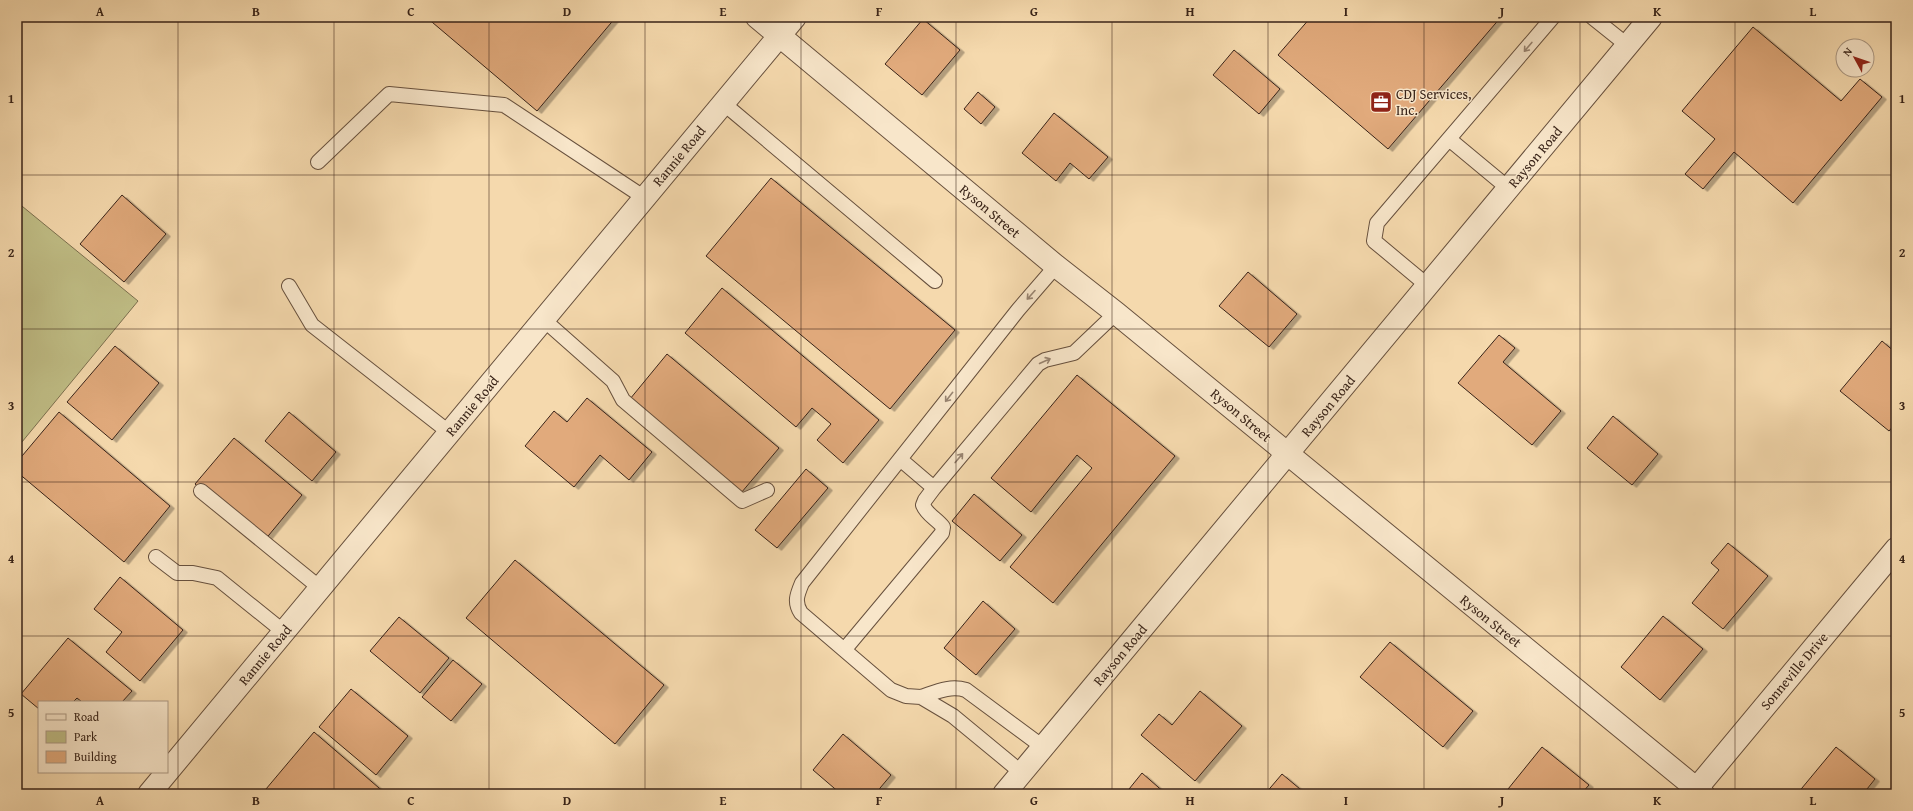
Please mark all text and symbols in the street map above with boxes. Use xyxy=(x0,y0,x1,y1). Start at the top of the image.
text: A xyxy=(96,2,105,21)
text: B xyxy=(252,2,260,21)
text: C xyxy=(407,2,415,21)
text: D xyxy=(563,2,571,21)
text: E xyxy=(720,2,727,21)
text: F xyxy=(876,2,883,21)
text: G xyxy=(1030,2,1038,21)
text: H xyxy=(1185,2,1195,21)
text: I xyxy=(1344,2,1348,21)
text: J xyxy=(1498,2,1505,21)
text: K xyxy=(1653,2,1662,21)
text: L xyxy=(1810,2,1817,21)
north arrow xyxy=(1835,38,1875,78)
one-way arrow xyxy=(1523,41,1532,52)
text: N xyxy=(1839,43,1856,60)
place label: CDJ Services, Inc. xyxy=(1396,84,1471,120)
text: 1 xyxy=(8,89,14,108)
office icon: CDJ Services, Inc. xyxy=(1368,89,1394,115)
text: 1 xyxy=(1899,89,1905,108)
street label: Rannie Road xyxy=(648,121,711,190)
street label: Rayson Road xyxy=(1503,122,1567,192)
street label: Ryson Street xyxy=(955,180,1025,243)
text: 2 xyxy=(8,243,15,262)
text: 2 xyxy=(1899,243,1906,262)
one-way arrow xyxy=(1026,290,1035,301)
one-way arrow xyxy=(1038,357,1050,364)
street label: Rannie Road xyxy=(441,371,504,440)
street label: Rayson Road xyxy=(1296,371,1360,441)
street label: Ryson Street xyxy=(1206,384,1276,447)
one-way arrow xyxy=(945,391,954,402)
text: 3 xyxy=(8,396,14,415)
text: 3 xyxy=(1899,396,1905,415)
one-way arrow xyxy=(955,452,963,463)
text: 4 xyxy=(8,549,15,568)
text: 4 xyxy=(1899,549,1906,568)
street label: Ryson Street xyxy=(1456,590,1526,652)
street label: Rannie Road xyxy=(234,620,297,689)
street label: Rayson Road xyxy=(1088,620,1152,690)
street label: Sonneville Drive xyxy=(1755,627,1833,714)
legend xyxy=(38,701,168,773)
text: 5 xyxy=(8,703,15,722)
text: 5 xyxy=(1899,703,1906,722)
text: Road xyxy=(74,708,100,725)
text: Park xyxy=(74,728,98,745)
text: Building xyxy=(74,748,117,765)
text: A xyxy=(96,791,105,810)
text: B xyxy=(252,791,260,810)
text: C xyxy=(407,791,415,810)
text: D xyxy=(563,791,571,810)
text: E xyxy=(720,791,727,810)
text: F xyxy=(876,791,883,810)
text: G xyxy=(1030,791,1038,810)
text: H xyxy=(1185,791,1195,810)
text: I xyxy=(1344,791,1348,810)
text: J xyxy=(1498,791,1505,810)
text: K xyxy=(1653,791,1662,810)
text: L xyxy=(1810,791,1817,810)

